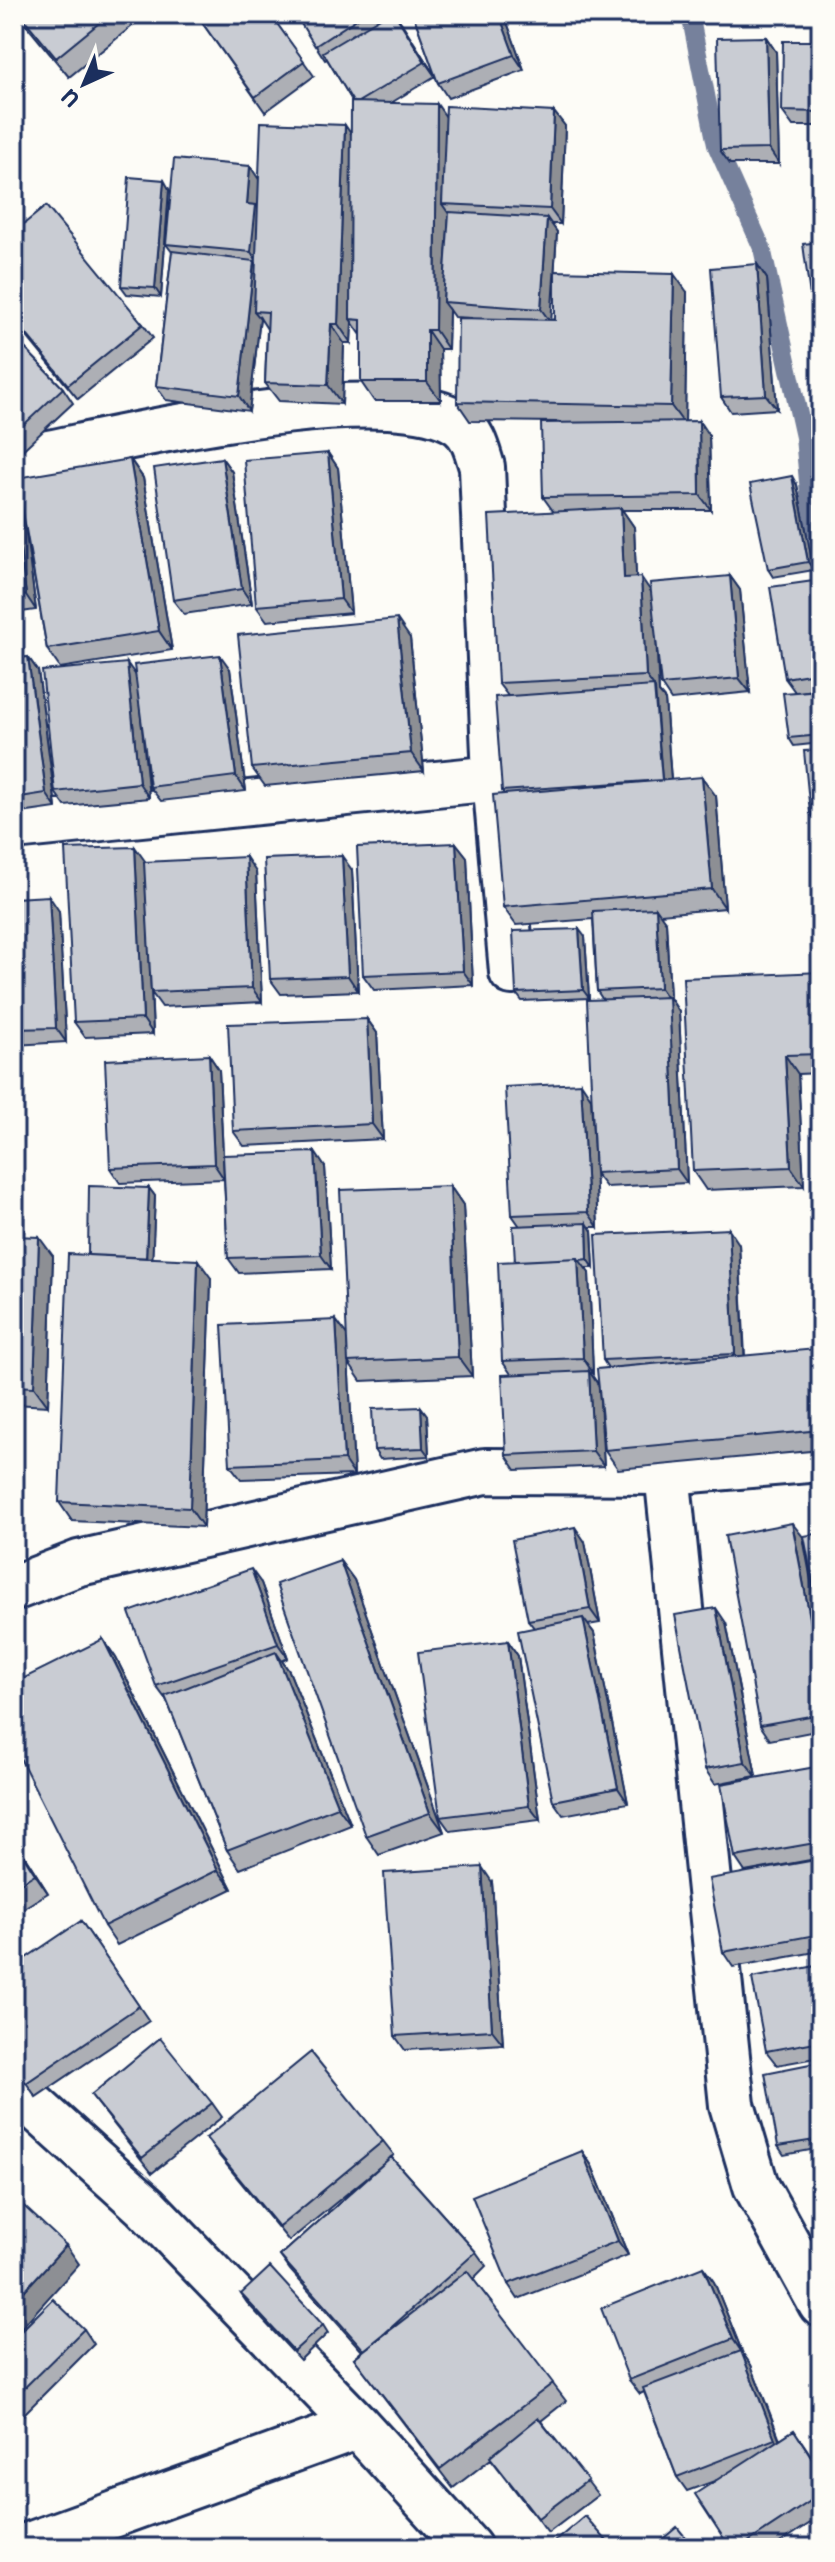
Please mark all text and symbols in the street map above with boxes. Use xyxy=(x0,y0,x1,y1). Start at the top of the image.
north arrow xyxy=(44,44,124,124)
text: U xyxy=(54,83,85,115)

